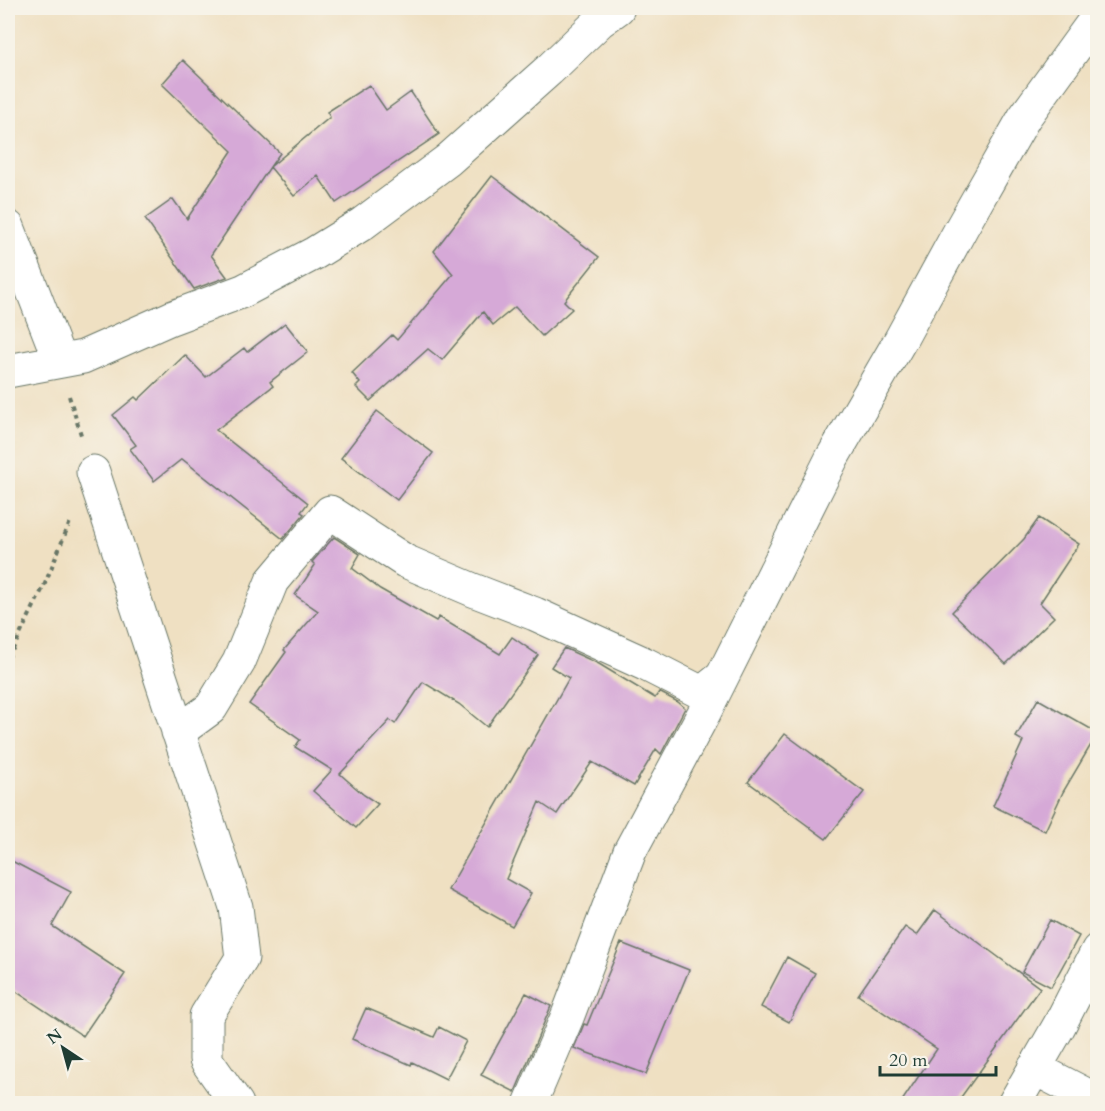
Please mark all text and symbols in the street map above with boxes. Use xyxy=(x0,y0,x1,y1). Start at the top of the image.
north arrow xyxy=(33,1018,93,1078)
text: N xyxy=(43,1024,67,1050)
scale bar xyxy=(880,1039,996,1077)
text: 20 m xyxy=(889,1048,928,1073)

